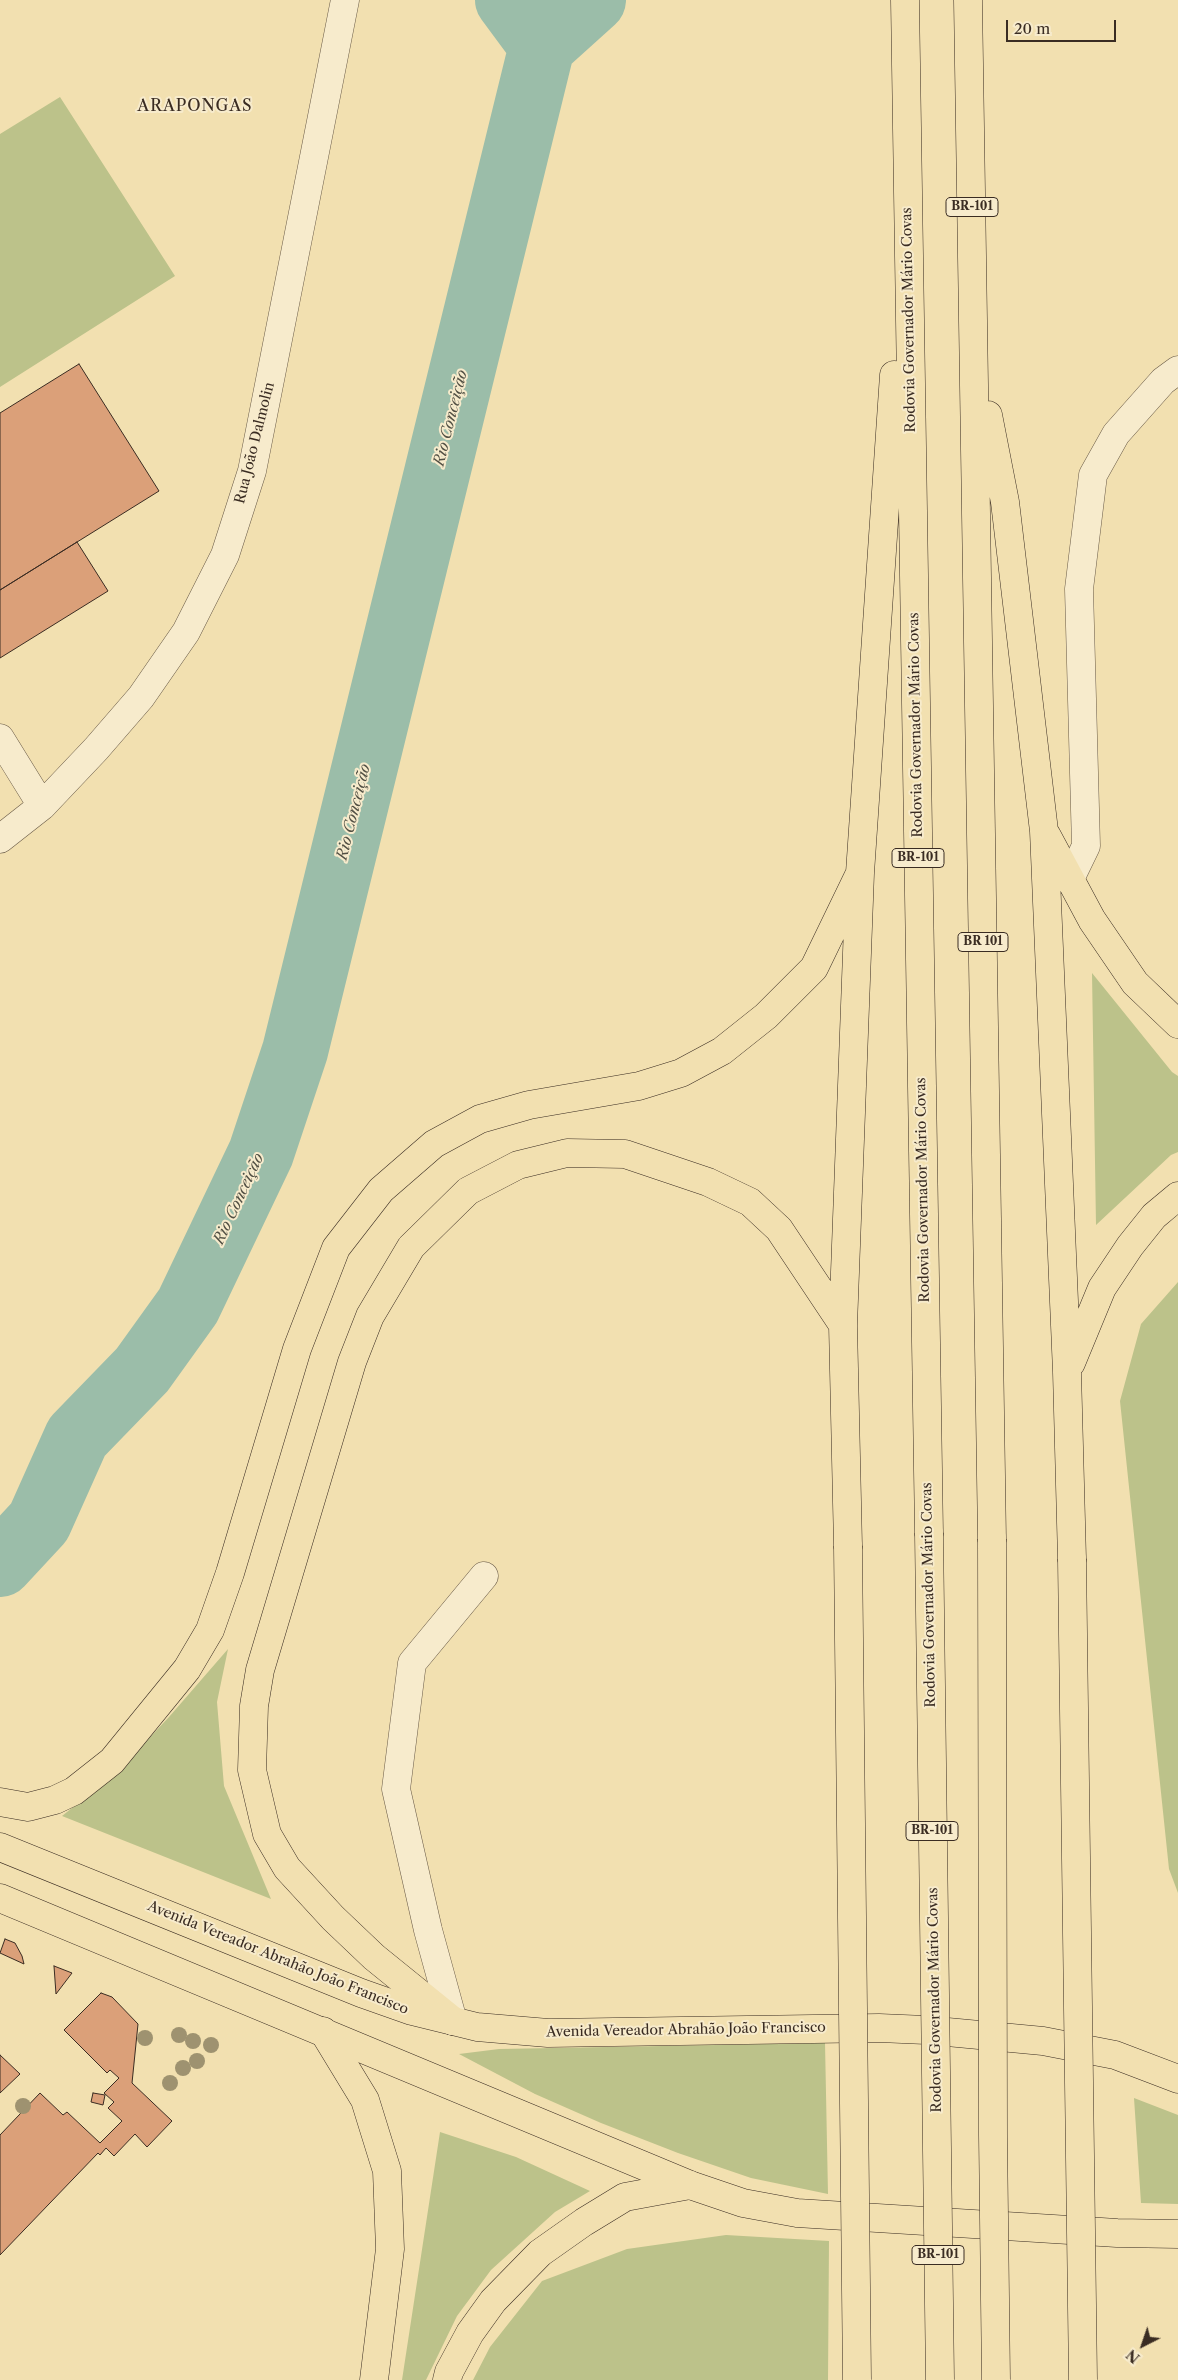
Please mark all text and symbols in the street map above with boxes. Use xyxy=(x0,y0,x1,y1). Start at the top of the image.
scale bar xyxy=(1008,10,1118,42)
text: 20 m xyxy=(1014,19,1050,38)
district label: ARAPONGAS xyxy=(136,96,254,116)
road number: BR-101 xyxy=(946,198,998,216)
street label: Rodovia Governador Mário Covas xyxy=(899,207,919,433)
water label: Rio Conceição xyxy=(430,368,472,468)
street label: Rua João Dalmolin xyxy=(232,380,278,506)
street label: Rodovia Governador Mário Covas xyxy=(906,612,926,838)
water label: Rio Conceição xyxy=(333,762,375,862)
road number: BR-101 xyxy=(892,848,944,868)
road number: BR 101 xyxy=(958,932,1008,952)
street label: Rodovia Governador Mário Covas xyxy=(913,1077,933,1303)
water label: Rio Conceição xyxy=(210,1151,268,1247)
street label: Rodovia Governador Mário Covas xyxy=(919,1482,939,1708)
road number: BR-101 xyxy=(906,1822,958,1840)
street label: Rodovia Governador Mário Covas xyxy=(925,1887,945,2113)
street label: Avenida Vereador Abrahão João Francisco xyxy=(145,1898,411,2018)
street label: Avenida Vereador Abrahão João Francisco xyxy=(546,2019,826,2041)
road number: BR-101 xyxy=(912,2246,964,2264)
north arrow xyxy=(1118,2320,1168,2370)
text: N xyxy=(1123,2346,1144,2367)

